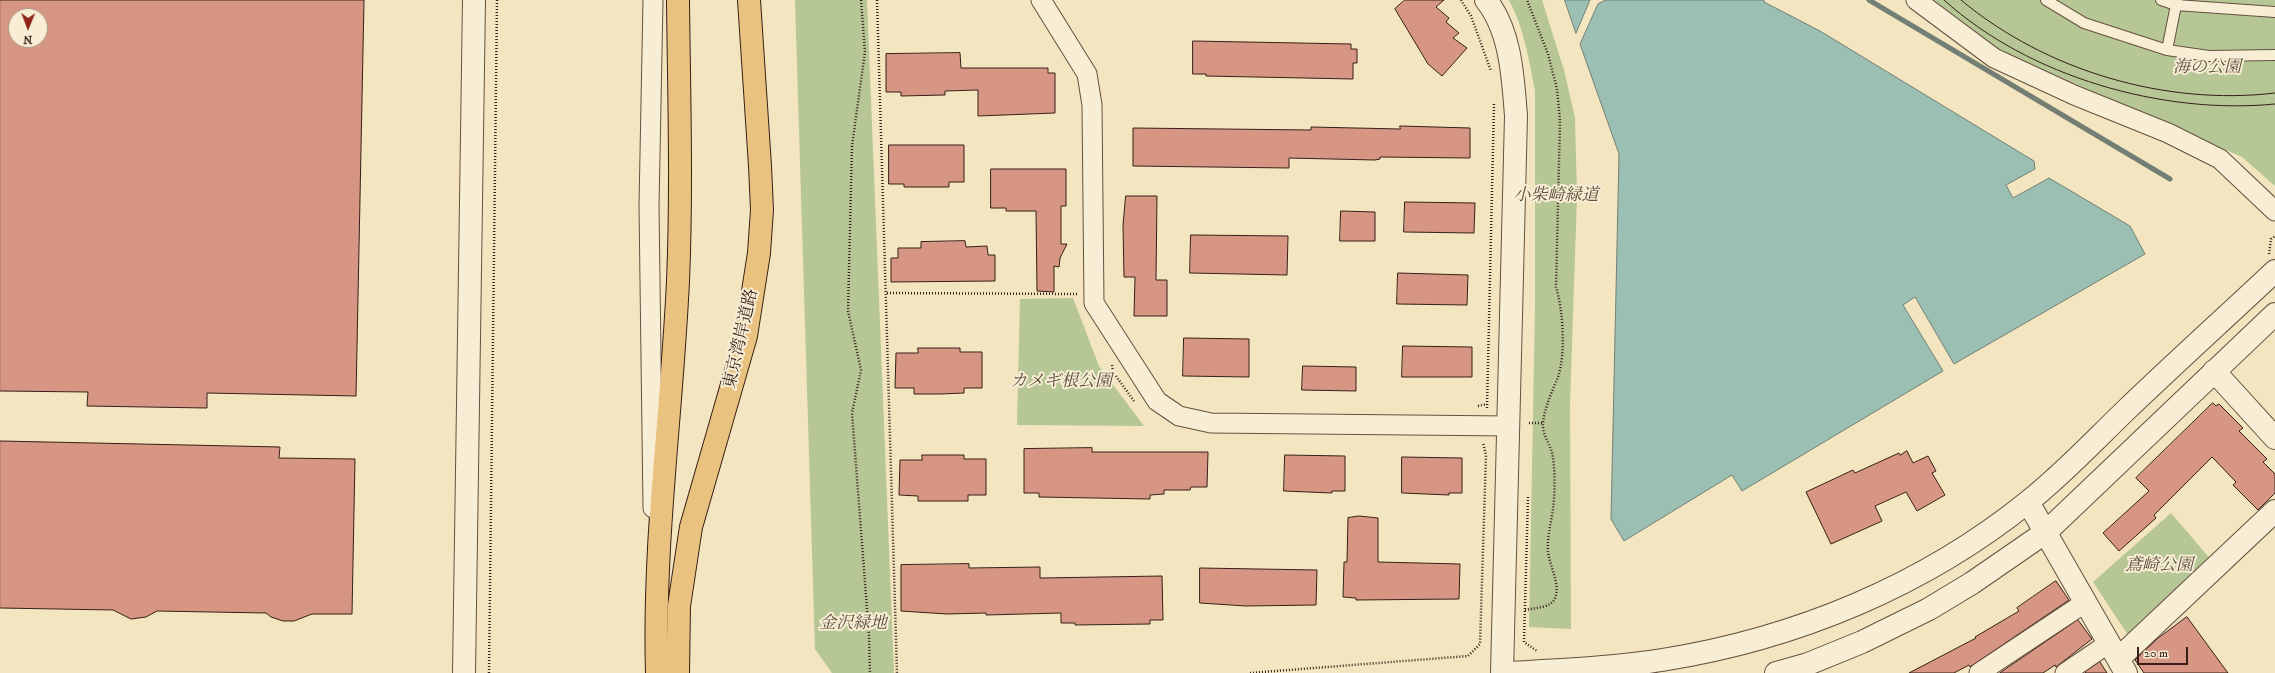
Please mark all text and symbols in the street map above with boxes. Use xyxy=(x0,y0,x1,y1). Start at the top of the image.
north arrow xyxy=(8,8,48,48)
text: N xyxy=(23,32,32,46)
park label: 海の公園 xyxy=(2173,58,2241,78)
park label: 小柴崎緑道 xyxy=(1514,186,1598,206)
street label: 東京湾岸道路 xyxy=(721,287,763,391)
park label: カメギ根公園 xyxy=(1010,372,1112,392)
park label: 鳶崎公園 xyxy=(2125,556,2193,576)
park label: 金沢緑地 xyxy=(819,614,887,634)
scale bar xyxy=(2139,639,2190,665)
text: 20 m xyxy=(2144,646,2168,661)

